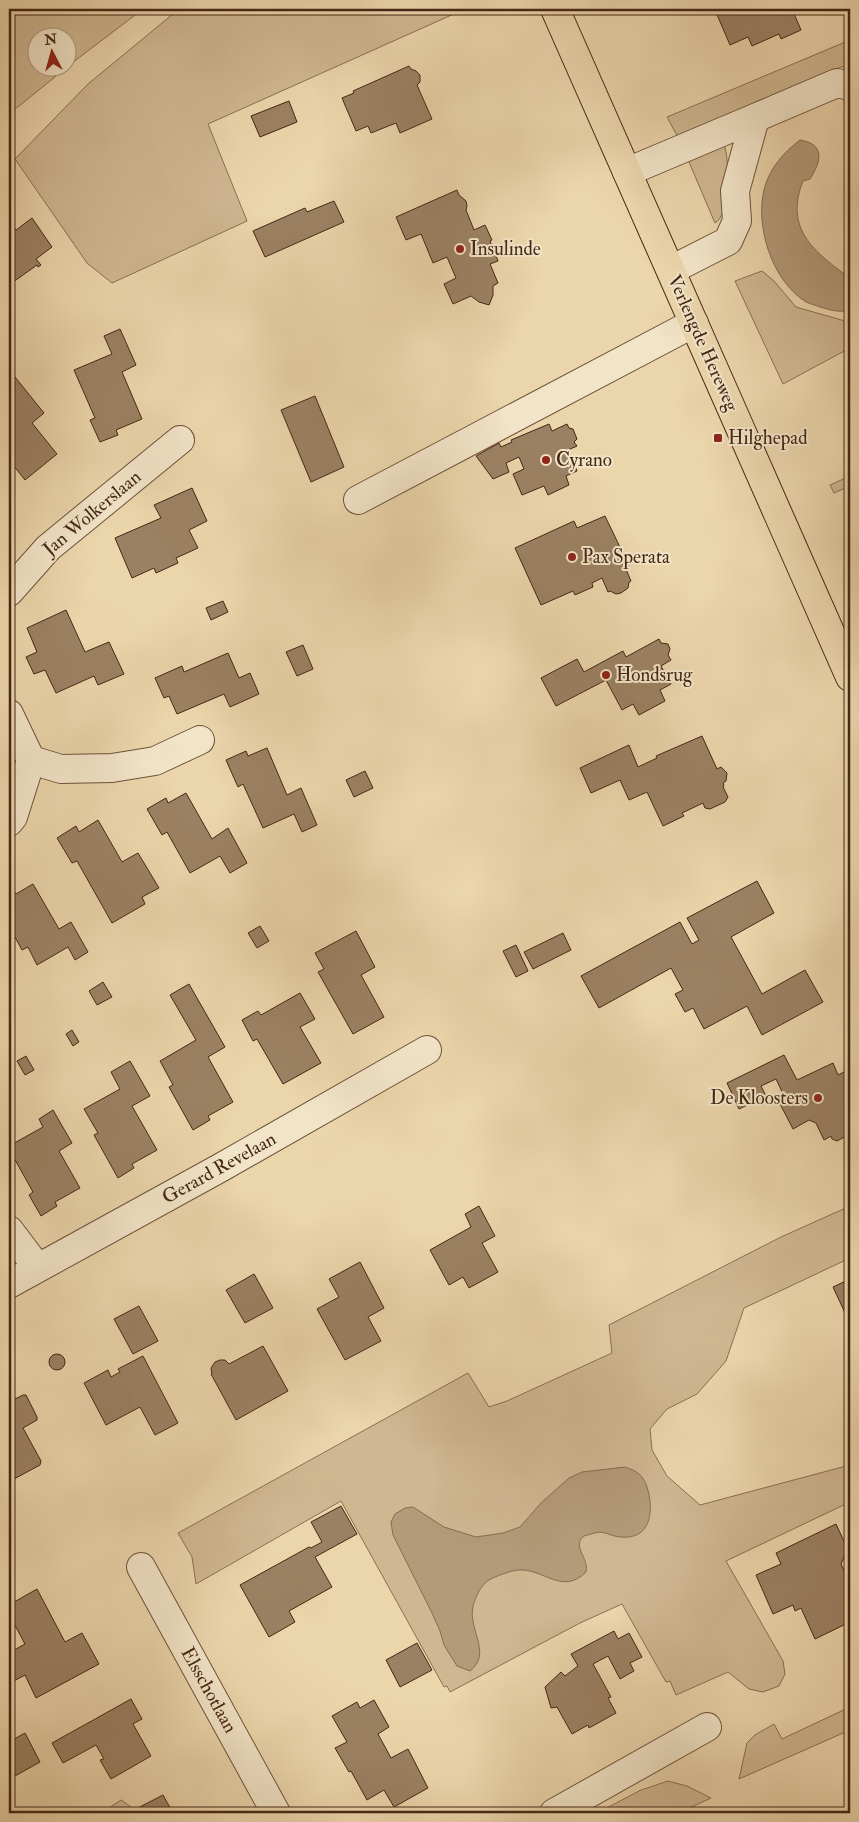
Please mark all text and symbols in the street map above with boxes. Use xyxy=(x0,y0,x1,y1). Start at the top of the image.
north arrow xyxy=(28,28,78,78)
text: N xyxy=(43,30,58,49)
place label: Insulinde xyxy=(470,237,541,261)
marker: Insulinde xyxy=(454,243,466,255)
street label: Verlengde Hereweg xyxy=(662,271,744,416)
place label: Hilghepad xyxy=(728,426,808,451)
marker: Hilghepad xyxy=(712,432,724,444)
place label: Cyrano xyxy=(556,448,612,472)
marker: Cyrano xyxy=(540,454,552,466)
street label: Jan Wolkerslaan xyxy=(37,465,146,562)
place label: Pax Sperata xyxy=(582,545,670,570)
marker: Pax Sperata xyxy=(566,551,578,563)
place label: Hondsrug xyxy=(616,663,693,687)
marker: Hondsrug xyxy=(600,669,612,681)
place label: De Kloosters xyxy=(710,1086,808,1110)
marker: De Kloosters xyxy=(812,1092,824,1104)
street label: Gerard Revelaan xyxy=(158,1127,280,1209)
street label: Elsschotlaan xyxy=(176,1643,243,1737)

